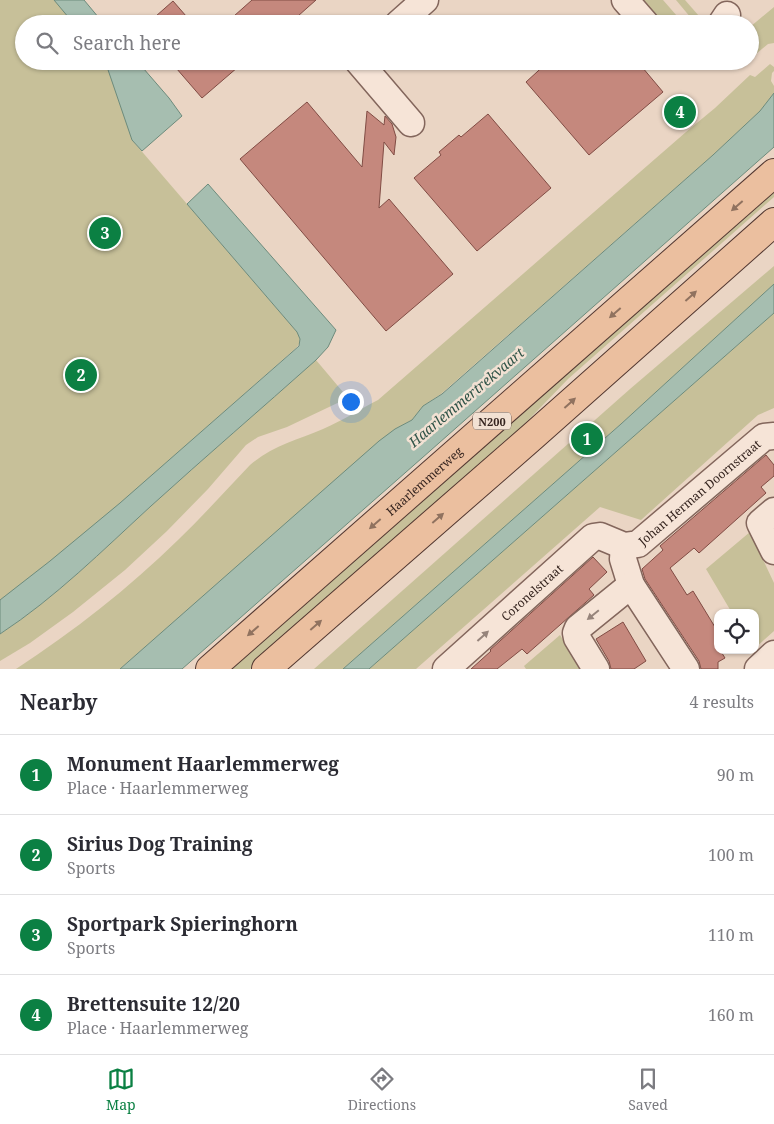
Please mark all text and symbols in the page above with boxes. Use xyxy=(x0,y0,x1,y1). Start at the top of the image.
search box xyxy=(15,15,759,70)
icon: search xyxy=(33,29,61,57)
text: Search here xyxy=(73,30,181,56)
pin: 4 xyxy=(664,93,696,131)
one-way arrow xyxy=(731,200,744,211)
pin: 3 xyxy=(89,214,121,252)
one-way arrow xyxy=(685,290,698,301)
one-way arrow xyxy=(609,307,622,318)
water label: Haarlemmertrekvaart xyxy=(403,342,528,452)
pin: 2 xyxy=(65,356,97,394)
your location xyxy=(338,389,364,415)
one-way arrow xyxy=(563,397,575,409)
road number: N200 xyxy=(473,412,511,430)
pin: 1 xyxy=(571,420,603,458)
street label: Johan Herman Doornstraat xyxy=(633,435,764,550)
street label: Haarlemmerweg xyxy=(382,442,466,519)
one-way arrow xyxy=(432,513,445,524)
one-way arrow xyxy=(369,518,381,529)
street label: Coronelstraat xyxy=(497,560,566,624)
map controls xyxy=(714,609,759,654)
button: locate xyxy=(714,609,759,654)
one-way arrow xyxy=(587,610,600,621)
one-way arrow xyxy=(309,620,322,631)
one-way arrow xyxy=(246,626,259,637)
one-way arrow xyxy=(476,631,489,642)
text: Nearby xyxy=(20,688,98,716)
text: 4 results xyxy=(690,691,754,713)
text: Monument Haarlemmerweg xyxy=(67,751,339,777)
text: 1 xyxy=(31,764,41,786)
text: 90 m xyxy=(717,764,754,786)
text: Place · Haarlemmerweg xyxy=(67,777,248,799)
text: Sirius Dog Training xyxy=(67,831,253,857)
text: 2 xyxy=(31,844,41,866)
text: 100 m xyxy=(708,844,754,866)
text: Sports xyxy=(67,857,115,879)
text: Sportpark Spieringhorn xyxy=(67,911,298,937)
text: 3 xyxy=(31,924,41,946)
text: 110 m xyxy=(708,924,754,946)
text: Sports xyxy=(67,937,115,959)
text: Brettensuite 12/20 xyxy=(67,991,240,1017)
text: 4 xyxy=(31,1004,41,1026)
text: 160 m xyxy=(708,1004,754,1026)
text: Place · Haarlemmerweg xyxy=(67,1017,248,1039)
tab: Map xyxy=(106,1065,136,1114)
tab: Directions xyxy=(348,1065,416,1114)
tab: Saved xyxy=(628,1065,668,1114)

